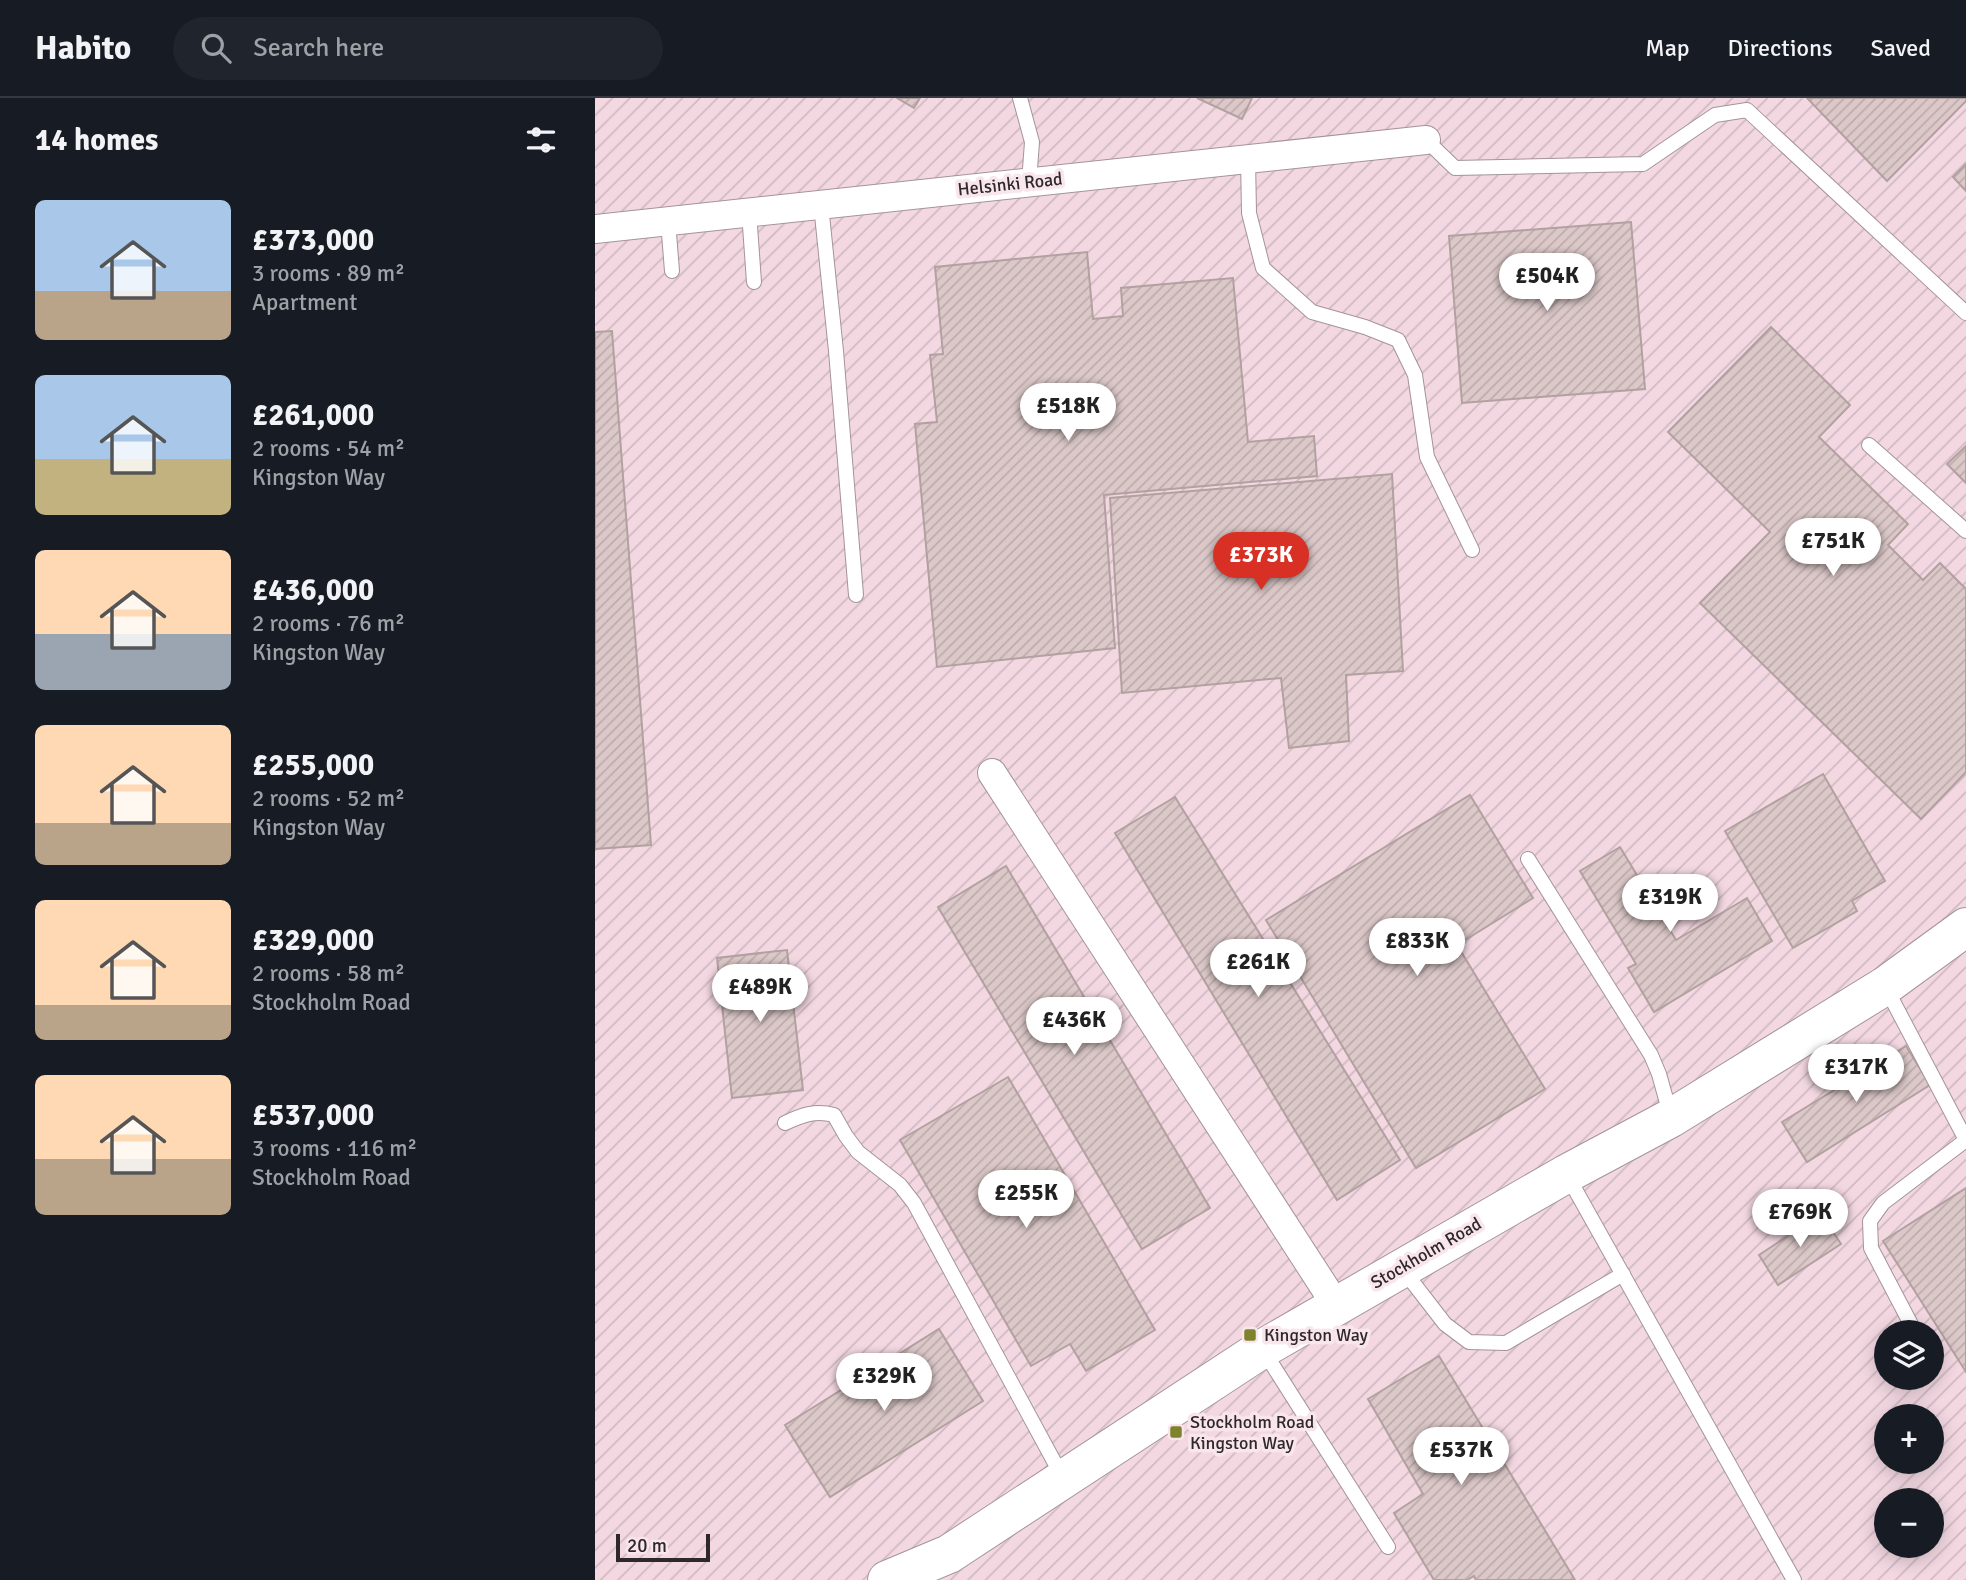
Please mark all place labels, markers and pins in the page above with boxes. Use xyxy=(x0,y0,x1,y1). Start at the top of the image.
pin: £504K xyxy=(1498,254,1596,313)
pin: £518K xyxy=(1019,384,1117,443)
pin: £751K xyxy=(1784,518,1882,578)
pin: £373K xyxy=(1212,532,1310,592)
pin: £319K xyxy=(1621,874,1719,934)
pin: £833K xyxy=(1368,918,1466,978)
pin: £261K xyxy=(1209,940,1307,999)
pin: £489K xyxy=(711,964,809,1024)
pin: £436K xyxy=(1025,998,1123,1057)
pin: £317K xyxy=(1807,1044,1905,1104)
pin: £255K xyxy=(977,1170,1075,1230)
pin: £769K xyxy=(1751,1190,1849,1249)
place label: Kingston Way xyxy=(1264,1324,1369,1346)
marker: Kingston Way xyxy=(1242,1327,1258,1343)
pin: £329K xyxy=(835,1354,933,1413)
place label: Stockholm Road Kingston Way xyxy=(1190,1411,1314,1454)
marker: Stockholm Road Kingston Way xyxy=(1168,1424,1184,1440)
pin: £537K xyxy=(1412,1428,1510,1487)

